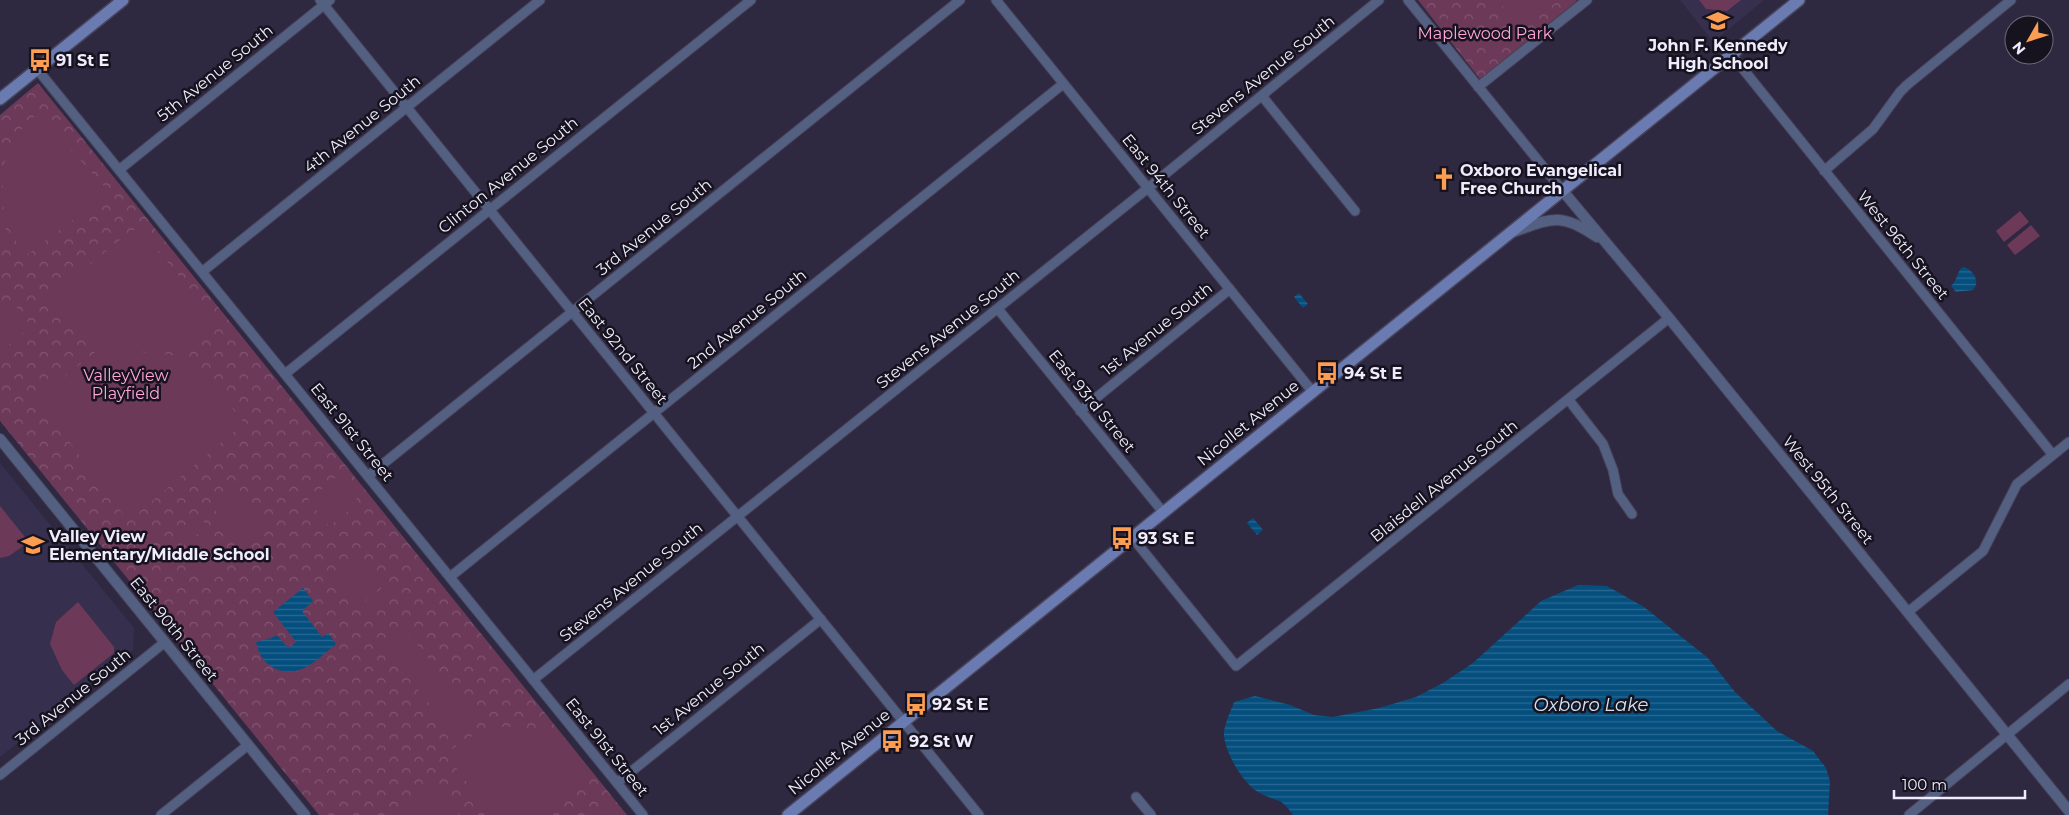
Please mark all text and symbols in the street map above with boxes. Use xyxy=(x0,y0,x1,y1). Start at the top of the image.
school or university icon: John F. Kennedy High School xyxy=(1705,8,1731,34)
street label: Stevens Avenue South xyxy=(1187,11,1339,139)
north arrow xyxy=(2004,15,2054,65)
street label: 5th Avenue South xyxy=(153,21,277,125)
park label: Maplewood Park xyxy=(1418,24,1553,43)
place label: John F. Kennedy High School xyxy=(1647,36,1788,73)
text: N xyxy=(2008,38,2029,58)
bus stop icon: 91 St E xyxy=(27,47,53,73)
place label: 91 St E xyxy=(56,51,109,70)
street label: 4th Avenue South xyxy=(300,71,424,177)
street label: Clinton Avenue South xyxy=(434,113,582,237)
street label: East 94th Street xyxy=(1118,130,1214,242)
place label: Oxboro Evangelical Free Church xyxy=(1460,161,1622,198)
church icon: Oxboro Evangelical Free Church xyxy=(1431,166,1457,192)
street label: 3rd Avenue South xyxy=(593,175,715,279)
street label: West 96th Street xyxy=(1853,187,1953,304)
street label: 2nd Avenue South xyxy=(684,265,810,373)
street label: Stevens Avenue South xyxy=(872,265,1024,393)
street label: 1st Avenue South xyxy=(1098,279,1216,379)
street label: East 92nd Street xyxy=(574,294,672,408)
street label: East 93rd Street xyxy=(1045,346,1140,457)
bus stop icon: 94 St E xyxy=(1314,360,1340,386)
place label: 94 St E xyxy=(1344,364,1402,383)
park label: ValleyView Playfield xyxy=(83,366,169,403)
street label: Nicollet Avenue xyxy=(1193,376,1303,470)
street label: East 91st Street xyxy=(307,379,398,485)
street label: Blaisdell Avenue South xyxy=(1367,416,1521,546)
street label: West 95th Street xyxy=(1779,432,1878,548)
street label: Stevens Avenue South xyxy=(555,518,707,646)
bus stop icon: 93 St E xyxy=(1109,525,1135,551)
place label: Valley View Elementary/Middle School xyxy=(48,527,270,564)
place label: 93 St E xyxy=(1138,529,1194,548)
school or university icon: Valley View Elementary/Middle School xyxy=(20,532,46,558)
street label: East 90th Street xyxy=(126,573,222,685)
street label: 1st Avenue South xyxy=(650,639,768,739)
street label: 3rd Avenue South xyxy=(12,645,134,749)
bus stop icon: 92 St E xyxy=(903,691,929,717)
street label: East 91st Street xyxy=(562,694,653,800)
water label: Oxboro Lake xyxy=(1534,694,1649,716)
place label: 92 St E xyxy=(932,695,989,714)
street label: Nicollet Avenue xyxy=(784,705,894,799)
bus stop icon: 92 St W xyxy=(879,728,905,754)
place label: 92 St W xyxy=(909,732,974,751)
scale bar xyxy=(1894,768,2025,800)
text: 100 m xyxy=(1902,775,1947,794)

